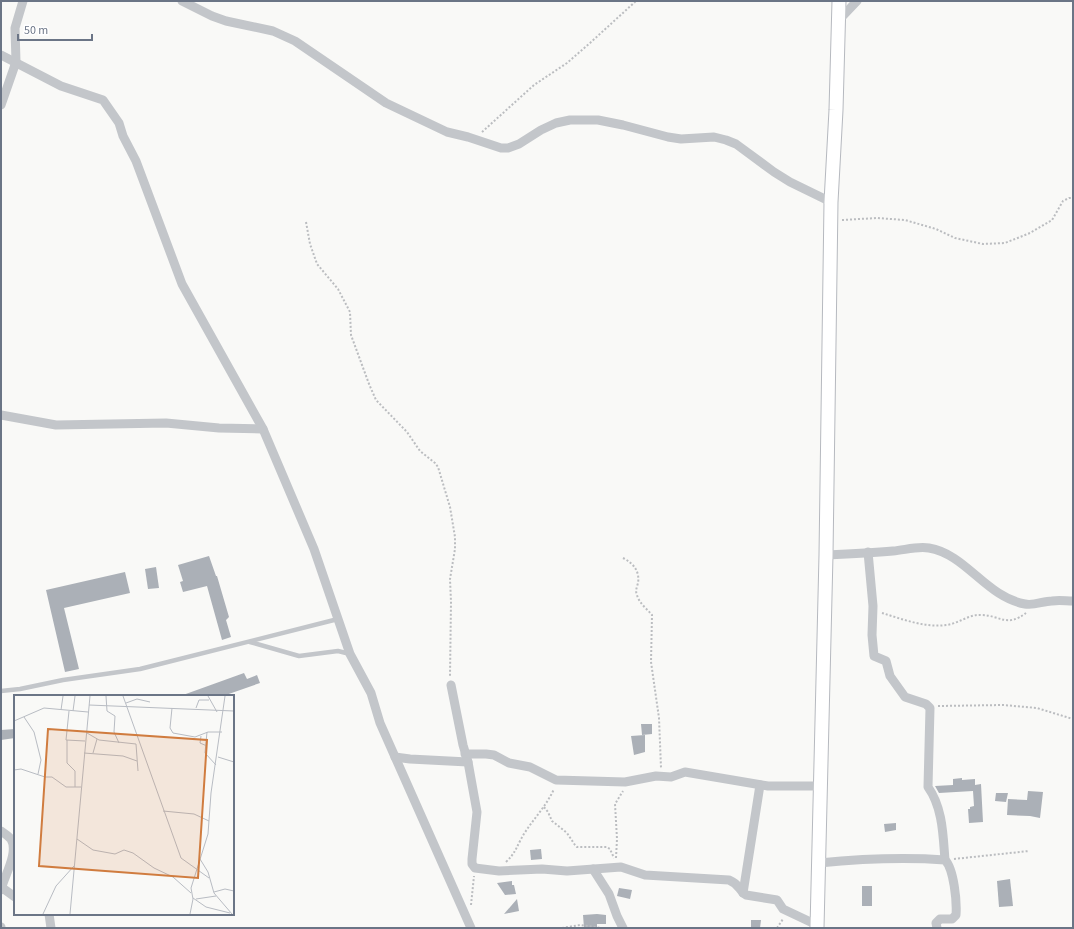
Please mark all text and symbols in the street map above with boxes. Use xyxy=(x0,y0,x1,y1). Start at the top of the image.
scale bar xyxy=(18,16,92,42)
text: 50 m xyxy=(24,22,48,39)
inset map xyxy=(14,695,234,915)

